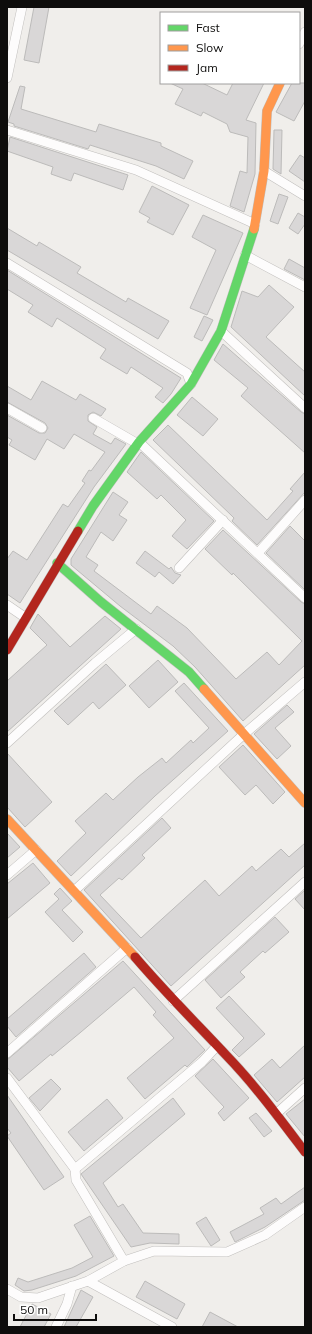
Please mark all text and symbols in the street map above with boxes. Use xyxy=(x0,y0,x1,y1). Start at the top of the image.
legend xyxy=(160,12,300,84)
text: Fast xyxy=(196,20,220,35)
text: Slow xyxy=(196,40,224,55)
text: Jam xyxy=(196,60,218,75)
scale bar xyxy=(14,1296,96,1322)
text: 50 m xyxy=(20,1302,48,1317)

